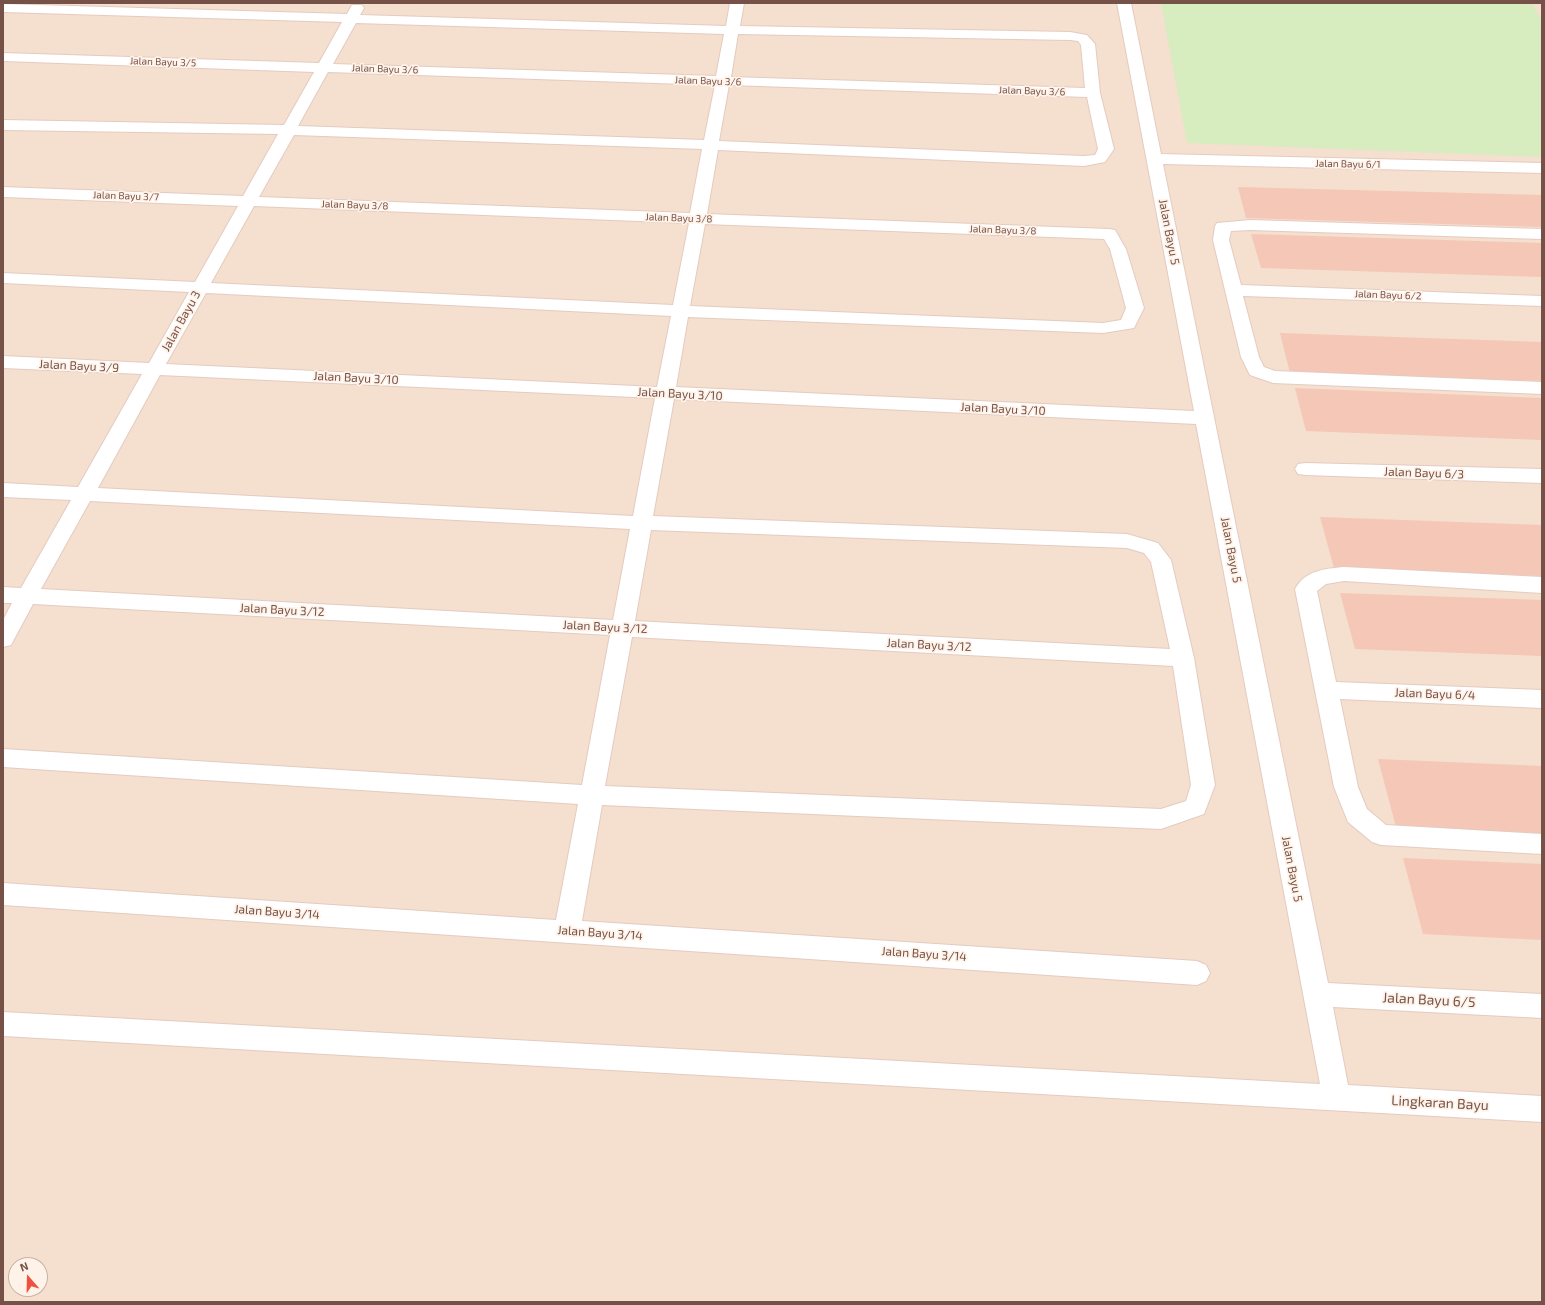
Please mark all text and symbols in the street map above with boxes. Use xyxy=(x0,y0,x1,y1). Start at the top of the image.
street label: Jalan Bayu 3/5 xyxy=(130,55,196,69)
street label: Jalan Bayu 3/6 xyxy=(351,62,419,76)
street label: Jalan Bayu 3/6 xyxy=(674,74,742,88)
street label: Jalan Bayu 3/6 xyxy=(998,84,1066,98)
street label: Jalan Bayu 6/1 xyxy=(1315,157,1381,171)
street label: Jalan Bayu 3/7 xyxy=(93,189,159,203)
street label: Jalan Bayu 3/8 xyxy=(321,198,389,212)
street label: Jalan Bayu 5 xyxy=(1156,198,1182,266)
street label: Jalan Bayu 3/8 xyxy=(645,211,713,225)
street label: Jalan Bayu 3/8 xyxy=(969,223,1037,237)
street label: Jalan Bayu 3 xyxy=(158,288,204,354)
street label: Jalan Bayu 6/2 xyxy=(1354,288,1422,302)
street label: Jalan Bayu 3/9 xyxy=(39,357,119,375)
street label: Jalan Bayu 3/10 xyxy=(313,369,399,387)
street label: Jalan Bayu 3/10 xyxy=(637,385,723,403)
street label: Jalan Bayu 3/10 xyxy=(960,400,1046,418)
street label: Jalan Bayu 6/3 xyxy=(1384,464,1464,482)
street label: Jalan Bayu 5 xyxy=(1218,516,1244,584)
street label: Jalan Bayu 3/12 xyxy=(239,601,325,619)
street label: Jalan Bayu 3/12 xyxy=(562,618,648,636)
street label: Jalan Bayu 3/12 xyxy=(886,636,972,654)
street label: Jalan Bayu 6/4 xyxy=(1394,685,1476,703)
street label: Jalan Bayu 5 xyxy=(1279,835,1305,903)
street label: Jalan Bayu 3/14 xyxy=(234,902,320,922)
street label: Jalan Bayu 3/14 xyxy=(557,923,643,943)
street label: Jalan Bayu 3/14 xyxy=(881,944,967,964)
street label: Jalan Bayu 6/5 xyxy=(1382,989,1476,1011)
street label: Lingkaran Bayu xyxy=(1391,1092,1489,1114)
north arrow xyxy=(8,1257,48,1297)
text: N xyxy=(18,1259,30,1274)

